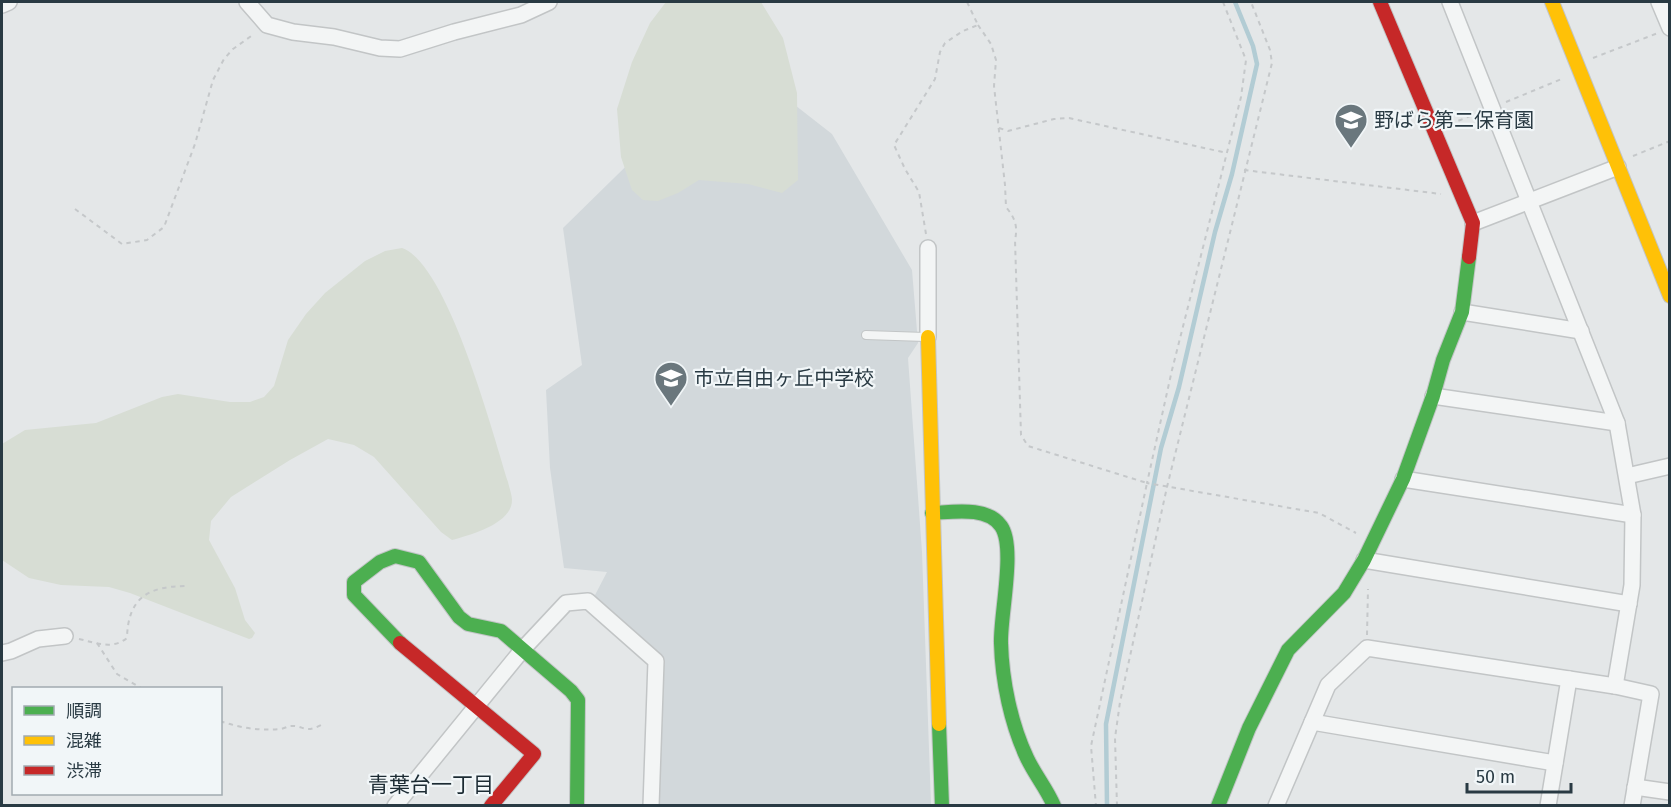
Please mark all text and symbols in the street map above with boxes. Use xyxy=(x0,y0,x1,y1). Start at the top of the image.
school or university icon: 野ばら第二保育園 xyxy=(1333,102,1369,149)
place label: 野ばら第二保育園 xyxy=(1374,108,1534,132)
school or university icon: 市立自由ヶ丘中学校 xyxy=(653,360,689,407)
place label: 市立自由ヶ丘中学校 xyxy=(694,366,874,390)
legend xyxy=(12,687,222,795)
text: 順調 xyxy=(66,700,102,722)
text: 混雑 xyxy=(66,730,102,752)
scale bar xyxy=(1467,756,1570,794)
text: 渋滞 xyxy=(66,760,102,782)
text: 50 m xyxy=(1476,766,1515,788)
district label: 青葉台一丁目 xyxy=(368,772,494,798)

